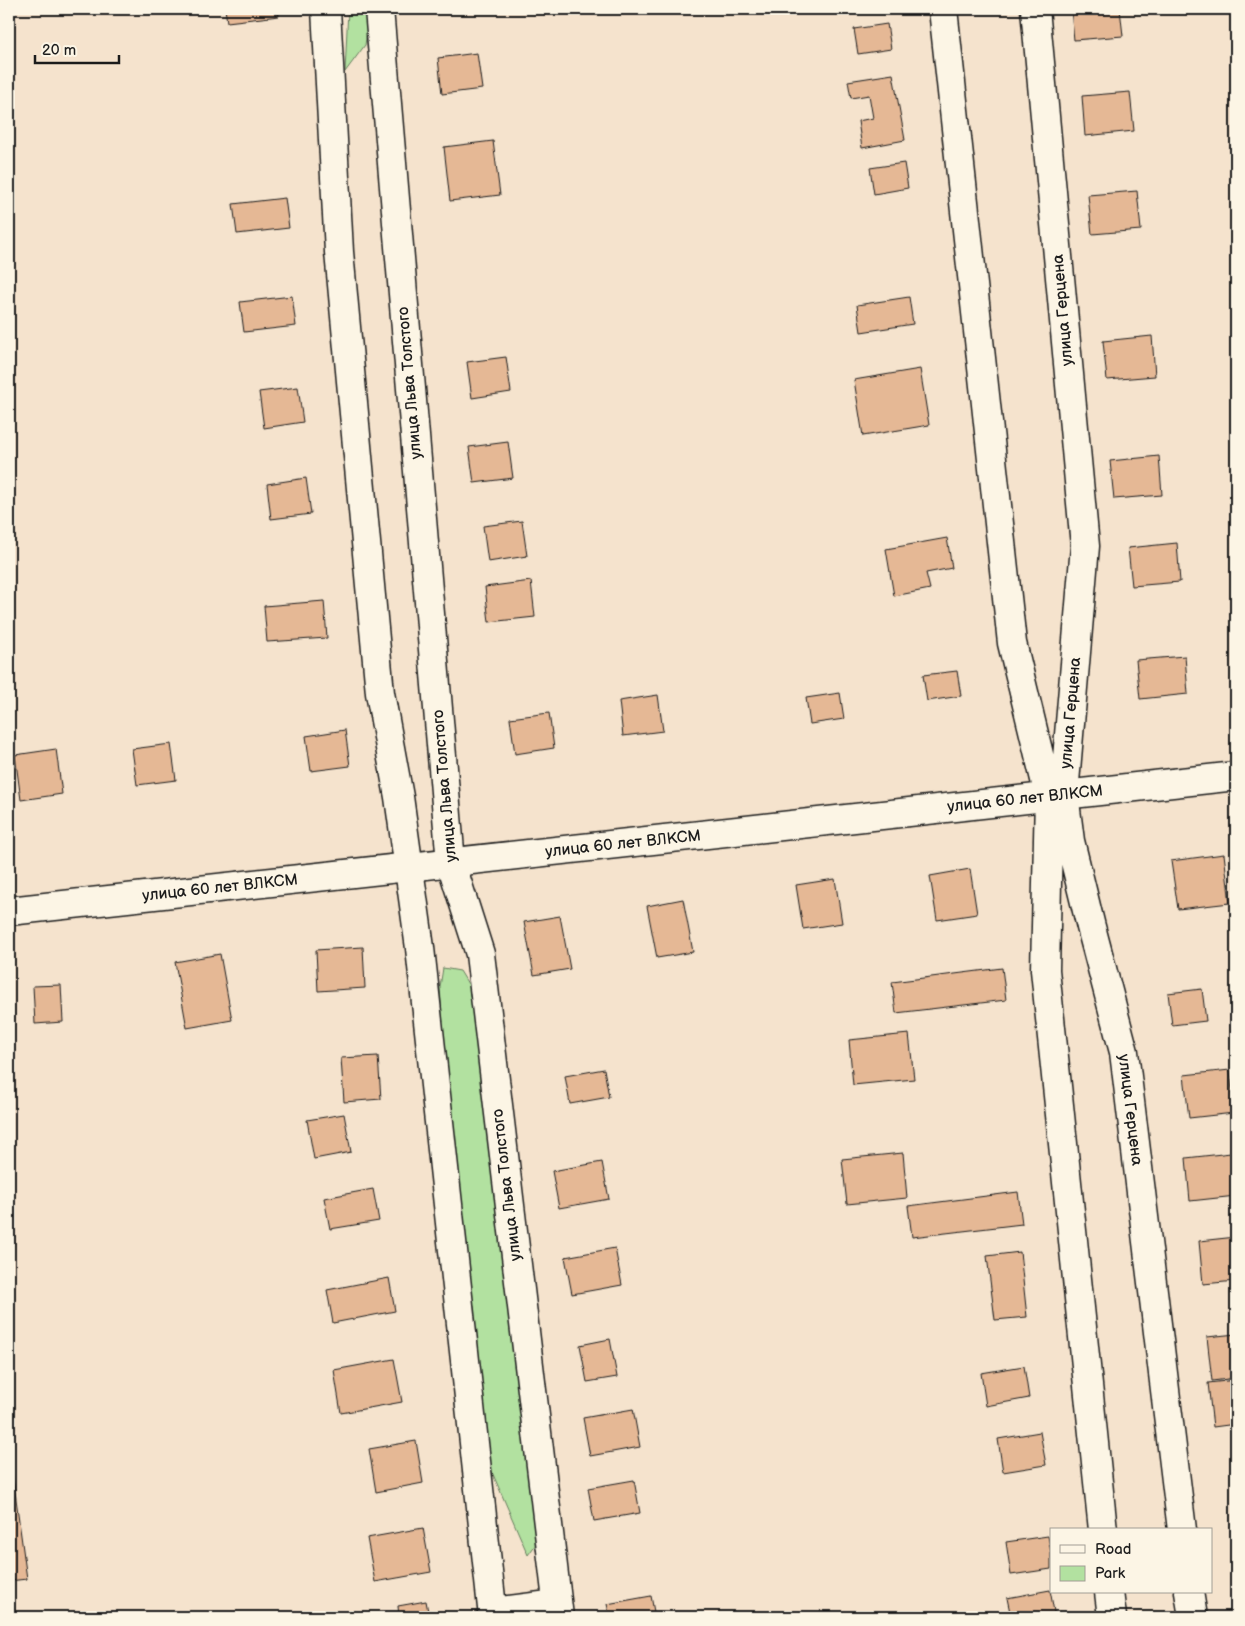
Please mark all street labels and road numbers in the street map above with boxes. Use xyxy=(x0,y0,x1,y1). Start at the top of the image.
street label: улица Герцена xyxy=(1049,253,1077,367)
street label: улица Льва Толстого xyxy=(394,306,426,460)
street label: улица Герцена xyxy=(1057,656,1085,770)
street label: улица Льва Толстого xyxy=(429,709,461,863)
street label: улица 60 лет ВЛКСМ xyxy=(946,781,1104,817)
street label: улица 60 лет ВЛКСМ xyxy=(544,826,702,862)
street label: улица 60 лет ВЛКСМ xyxy=(141,870,299,906)
street label: улица Герцена xyxy=(1114,1053,1146,1167)
street label: улица Льва Толстого xyxy=(488,1108,526,1262)

